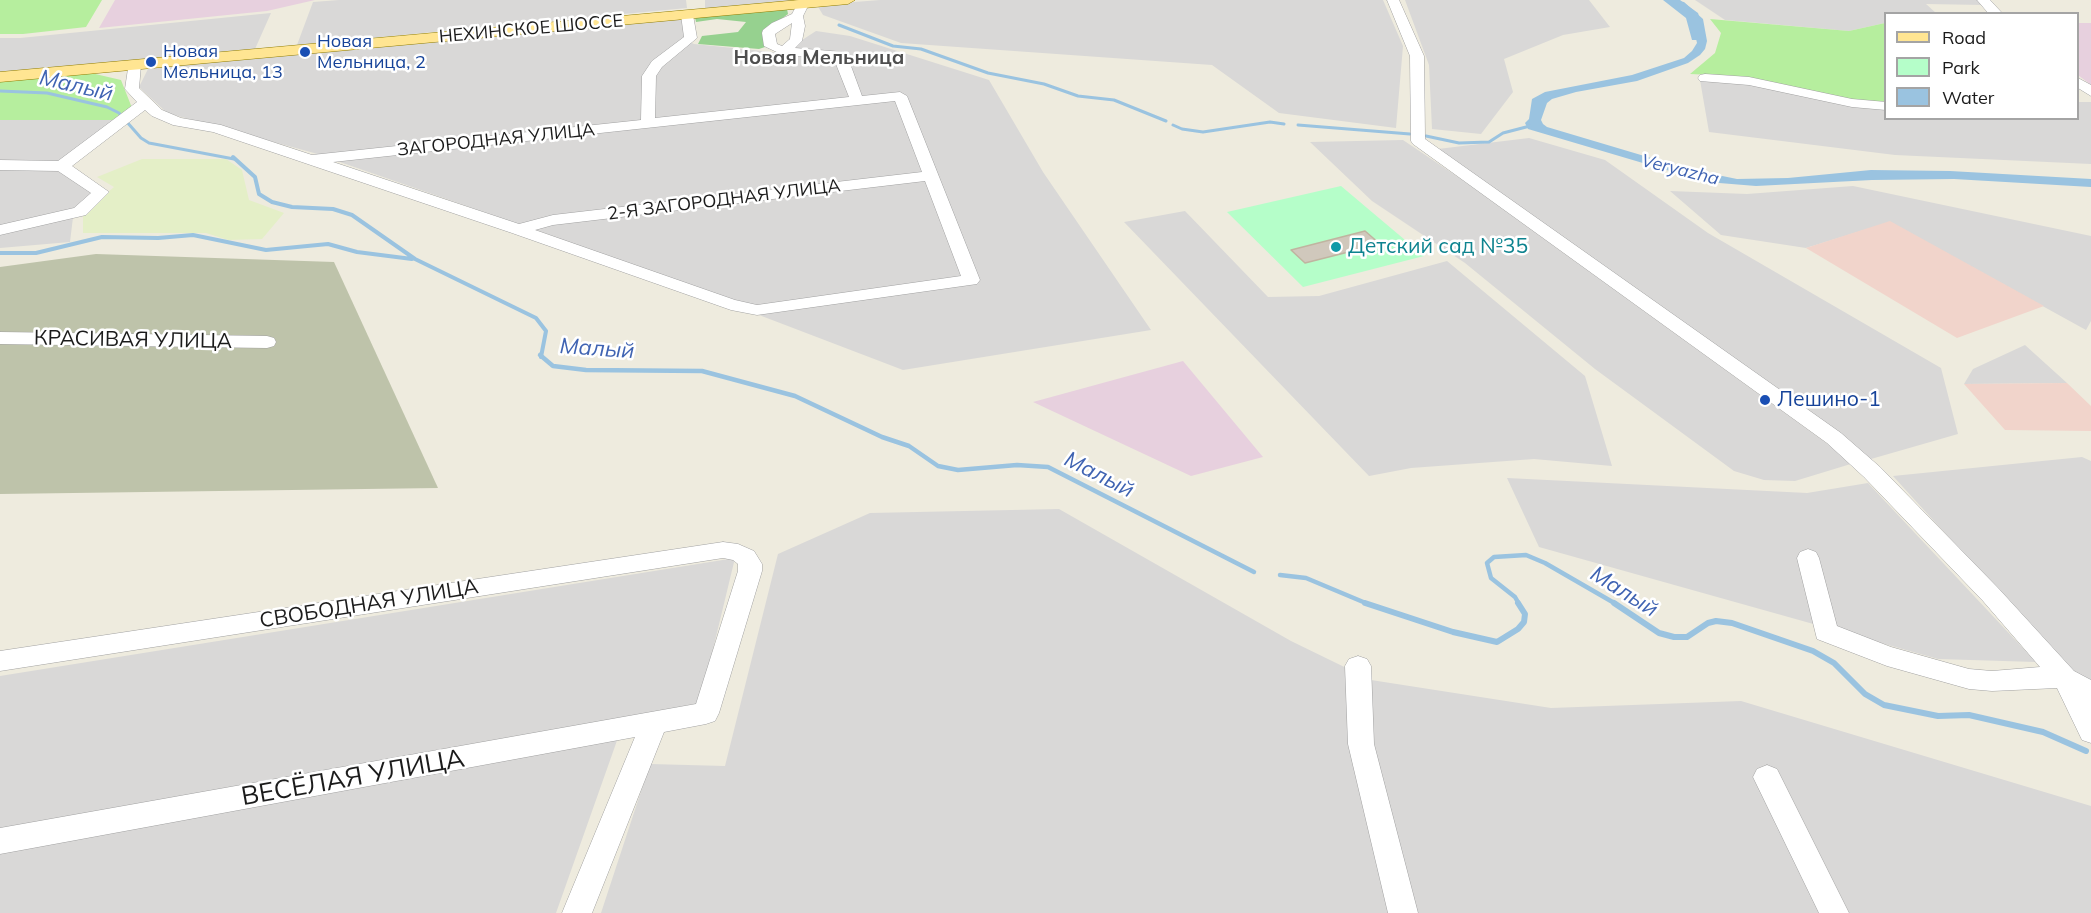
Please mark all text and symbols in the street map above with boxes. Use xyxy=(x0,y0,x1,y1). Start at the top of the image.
street label: НЕХИНСКОЕ ШОССЕ xyxy=(438,10,624,48)
legend xyxy=(1884,12,2079,120)
text: Road xyxy=(1942,26,1986,49)
place label: Новая Мельница, 2 xyxy=(317,31,426,74)
place label: Новая Мельница, 13 xyxy=(163,41,283,84)
marker: Новая Мельница, 2 xyxy=(298,45,312,59)
district label: Новая Мельница xyxy=(734,46,904,70)
marker: Новая Мельница, 13 xyxy=(144,55,158,69)
text: Park xyxy=(1942,56,1980,79)
water label: Малый xyxy=(37,65,115,107)
text: Water xyxy=(1942,86,1994,109)
street label: ЗАГОРОДНАЯ УЛИЦА xyxy=(396,119,596,161)
water label: Veryazha xyxy=(1639,150,1721,190)
street label: 2-Я ЗАГОРОДНАЯ УЛИЦА xyxy=(606,175,842,225)
place label: Детский сад №35 xyxy=(1348,234,1528,260)
marker: Детский сад №35 xyxy=(1329,240,1343,254)
street label: КРАСИВАЯ УЛИЦА xyxy=(34,326,232,354)
water label: Малый xyxy=(559,333,635,365)
place label: Лешино-1 xyxy=(1777,387,1881,413)
marker: Лешино-1 xyxy=(1758,393,1772,407)
water label: Малый xyxy=(1060,446,1138,504)
water label: Малый xyxy=(1585,561,1663,623)
street label: СВОБОДНАЯ УЛИЦА xyxy=(258,574,480,634)
street label: ВЕСЁЛАЯ УЛИЦА xyxy=(239,743,467,813)

